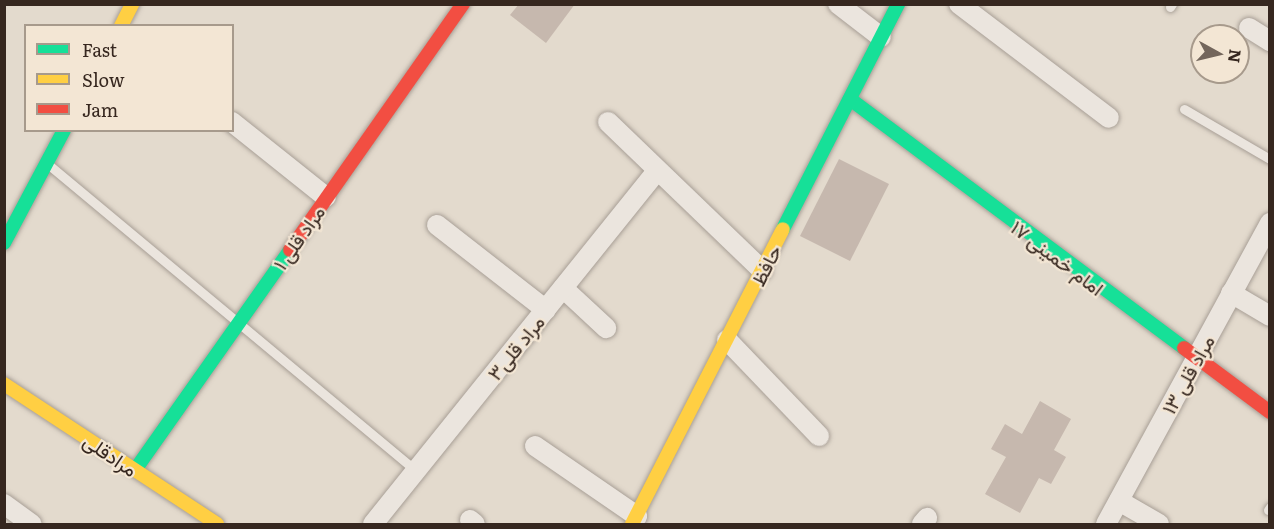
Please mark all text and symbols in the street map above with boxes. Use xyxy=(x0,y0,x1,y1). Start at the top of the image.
legend xyxy=(24,24,234,132)
north arrow xyxy=(1190,24,1250,84)
text: Fast xyxy=(82,36,117,63)
text: N xyxy=(1223,48,1249,65)
text: Slow xyxy=(82,66,124,93)
text: Jam xyxy=(82,96,118,123)
street label: مراد قلی ۱ xyxy=(267,200,329,274)
street label: امام خمینی ۱۷ xyxy=(1007,214,1109,300)
street label: حافظ xyxy=(745,240,785,290)
street label: مراد قلی۳ xyxy=(481,310,549,384)
street label: مراد قلی ۱۳ xyxy=(1155,330,1219,418)
street label: مرادقلی xyxy=(80,427,142,481)

